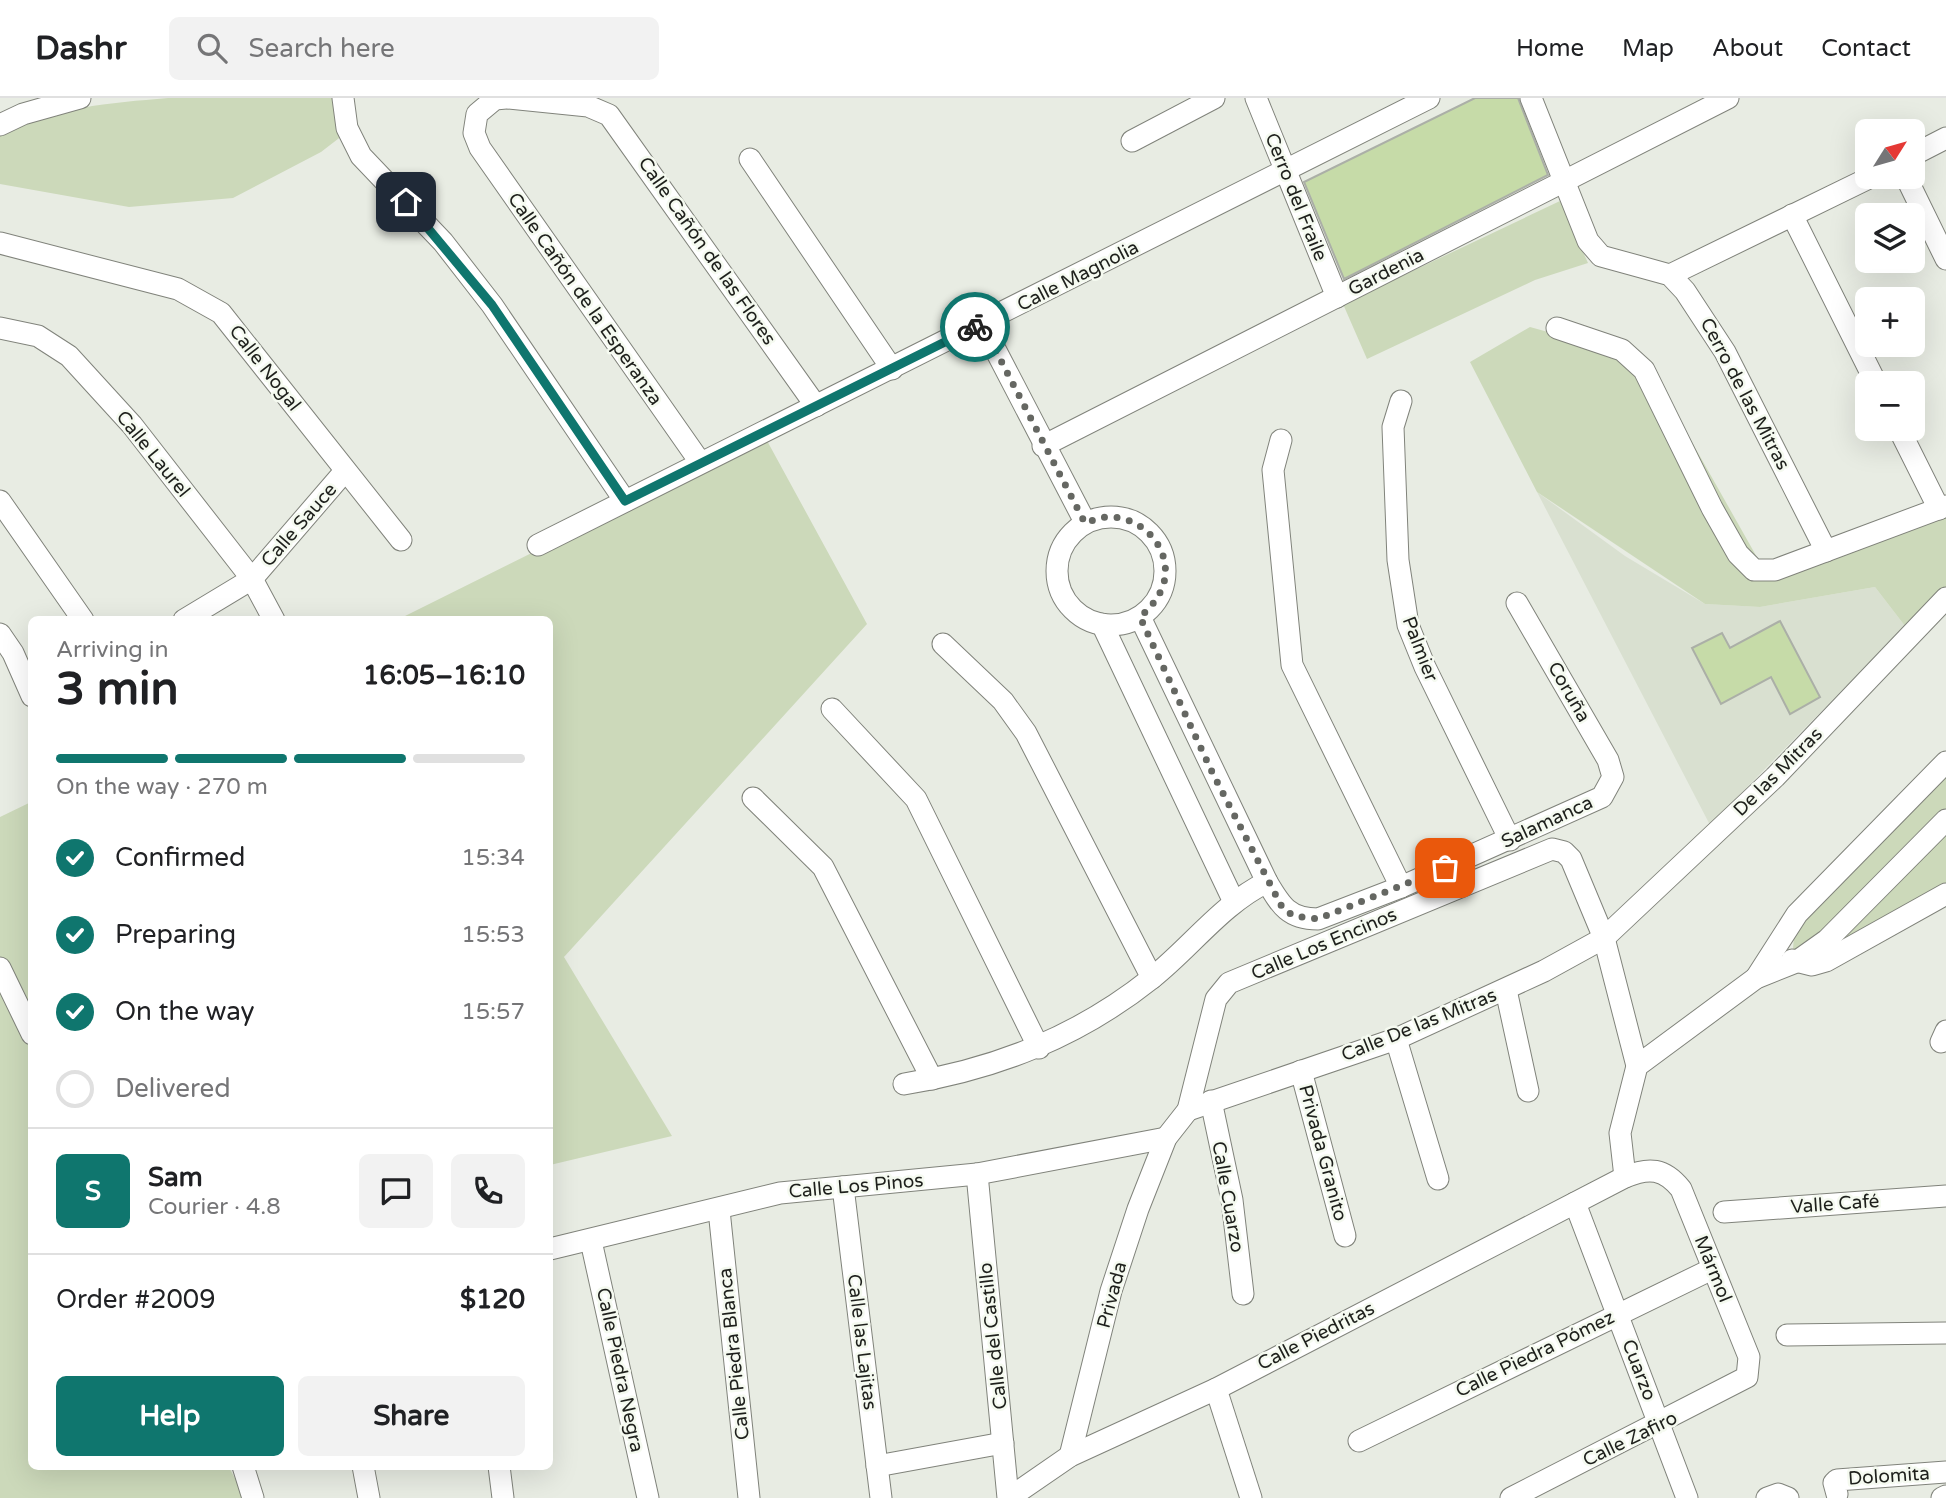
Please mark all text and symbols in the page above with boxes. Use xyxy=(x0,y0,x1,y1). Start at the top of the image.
search box xyxy=(169,17,659,80)
text: Dashr xyxy=(35,29,127,68)
icon: search xyxy=(193,29,231,67)
text: Search here xyxy=(249,33,395,64)
text: Home xyxy=(1516,34,1584,63)
text: Map xyxy=(1622,34,1674,63)
text: About xyxy=(1712,34,1783,63)
text: Contact xyxy=(1821,34,1911,63)
north arrow xyxy=(1855,119,1925,189)
map controls xyxy=(1855,119,1925,441)
street label: Cerro del Fraile xyxy=(1260,130,1332,264)
street label: Calle Cañón de las Flores xyxy=(634,153,780,349)
pin xyxy=(376,172,436,232)
icon: home xyxy=(387,183,425,221)
street label: Calle Cañón de la Esperanza xyxy=(503,189,667,409)
button: layers xyxy=(1855,203,1925,273)
street label: Calle Magnolia xyxy=(1014,236,1142,316)
street label: Gardenia xyxy=(1345,244,1427,300)
button: + xyxy=(1855,287,1925,357)
courier xyxy=(940,292,1010,362)
icon: bike xyxy=(956,308,994,346)
street label: Cerro de las Mitras xyxy=(1696,314,1794,474)
street label: Calle Nogal xyxy=(225,321,305,415)
button: − xyxy=(1855,371,1925,441)
street label: Calle Laurel xyxy=(112,406,194,502)
street label: Calle Sauce xyxy=(257,479,341,571)
street label: Palmier xyxy=(1398,613,1443,685)
text: Arriving in xyxy=(56,636,169,664)
street label: Coruña xyxy=(1543,658,1595,726)
text: 16:05–16:10 xyxy=(363,660,525,691)
text: 3 min xyxy=(56,662,179,717)
street label: De las Mitras xyxy=(1729,723,1827,821)
text: On the way · 270 m xyxy=(56,773,268,801)
street label: Salamanca xyxy=(1498,791,1596,853)
pin xyxy=(1415,838,1475,898)
icon: check xyxy=(56,839,94,877)
text: Confirmed xyxy=(115,842,245,873)
text: 15:34 xyxy=(461,844,525,872)
icon: bag xyxy=(1426,849,1464,887)
street label: Calle Los Encinos xyxy=(1248,903,1400,985)
icon: check xyxy=(56,916,94,954)
text: Preparing xyxy=(115,919,236,950)
text: 15:53 xyxy=(461,921,525,949)
street label: Calle De las Mitras xyxy=(1338,984,1500,1066)
icon: check xyxy=(56,993,94,1031)
text: On the way xyxy=(115,996,255,1027)
text: 15:57 xyxy=(461,998,525,1026)
text: Delivered xyxy=(115,1073,231,1104)
street label: Privada Granito xyxy=(1294,1082,1352,1224)
street label: Calle Cuarzo xyxy=(1207,1140,1249,1254)
button: chat xyxy=(359,1154,433,1228)
button: phone xyxy=(451,1154,525,1228)
text: Sam xyxy=(148,1162,203,1193)
street label: Calle Los Pinos xyxy=(788,1169,924,1203)
text: S xyxy=(85,1176,101,1207)
street label: Valle Café xyxy=(1790,1190,1880,1218)
text: Courier · 4.8 xyxy=(148,1193,281,1221)
street label: Mármol xyxy=(1690,1232,1736,1306)
street label: Privada xyxy=(1093,1259,1131,1331)
street label: Calle del Castillo xyxy=(974,1262,1012,1410)
street label: Calle Piedra Blanca xyxy=(714,1267,754,1441)
street label: Calle las Lajitas xyxy=(843,1273,881,1411)
text: Order #2009 xyxy=(56,1284,216,1315)
text: $120 xyxy=(460,1284,525,1315)
street label: Calle Piedra Negra xyxy=(592,1286,648,1454)
street label: Calle Piedritas xyxy=(1254,1297,1378,1375)
street label: Calle Piedra Pómez xyxy=(1452,1306,1618,1402)
street label: Cuarzo xyxy=(1617,1336,1661,1404)
button: Help xyxy=(56,1376,284,1456)
button: Share xyxy=(298,1376,525,1456)
street label: Calle Zafiro xyxy=(1579,1407,1681,1471)
street label: Dolomita xyxy=(1847,1462,1931,1490)

